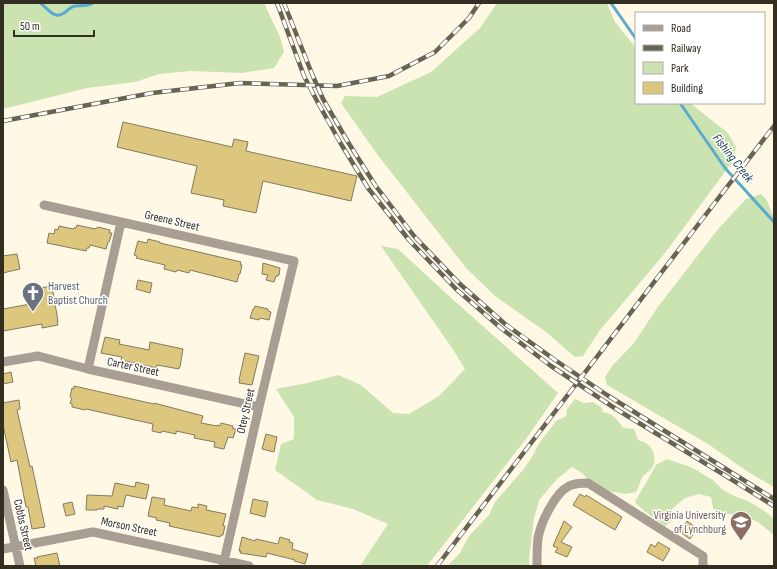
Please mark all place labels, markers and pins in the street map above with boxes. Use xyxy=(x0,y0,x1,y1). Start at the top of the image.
place label: Harvest Baptist Church xyxy=(48,279,108,308)
church icon: Harvest Baptist Church xyxy=(20,280,46,313)
place label: Virginia University of Lynchburg xyxy=(654,508,726,537)
school or university icon: Virginia University of Lynchburg xyxy=(728,509,754,542)

